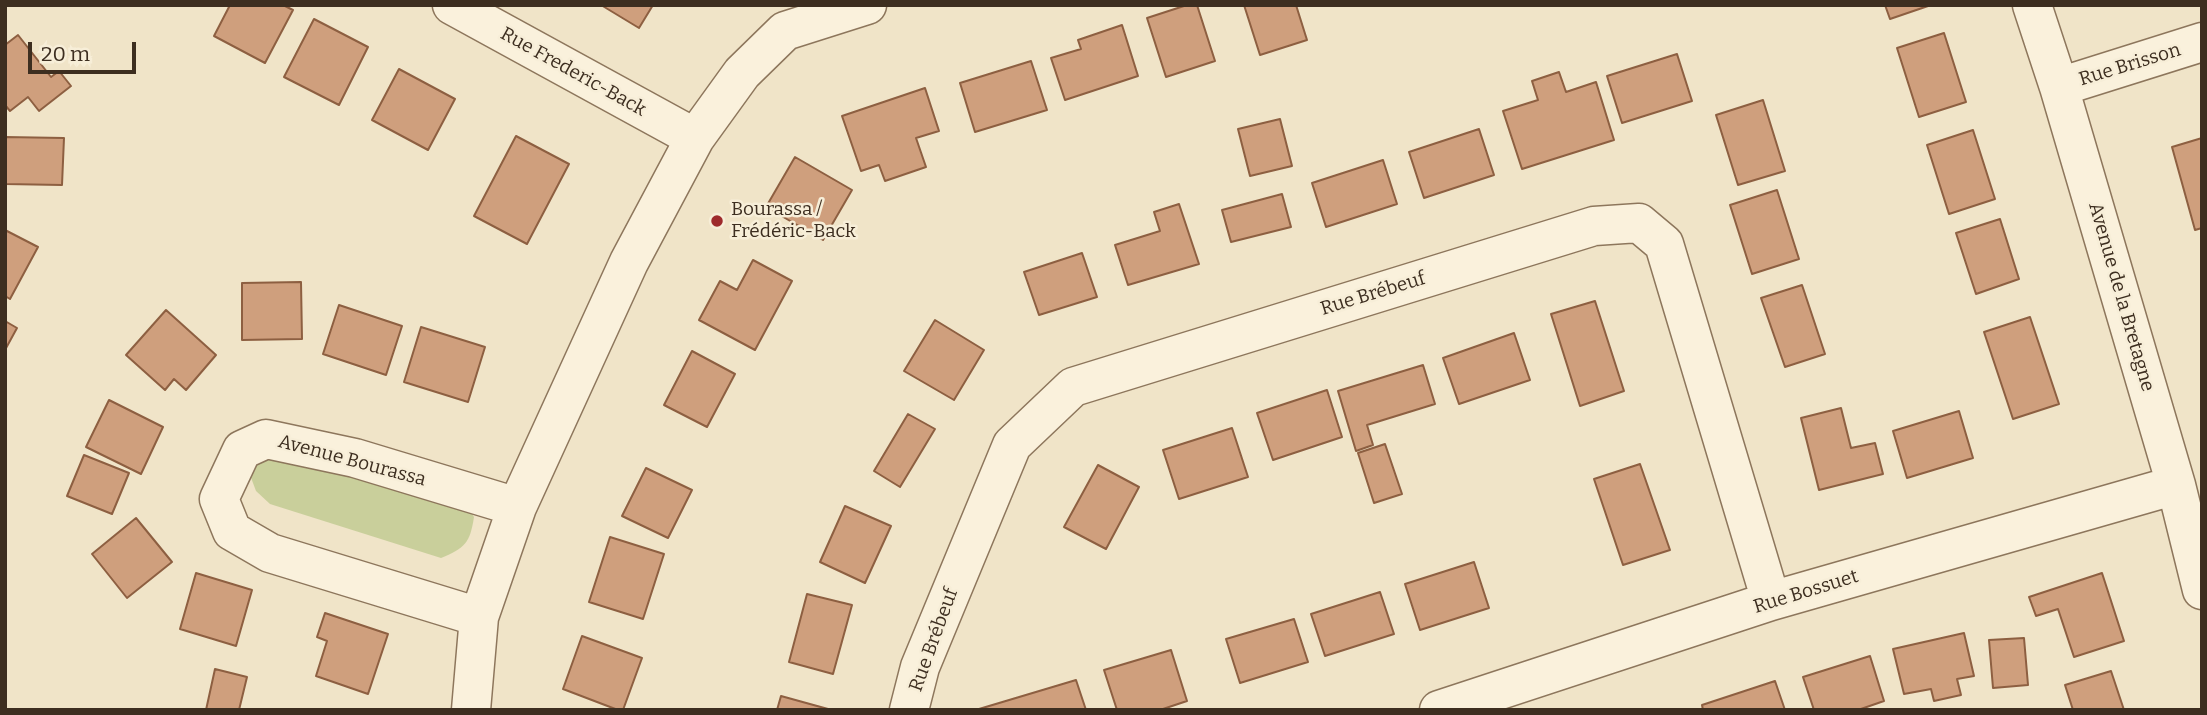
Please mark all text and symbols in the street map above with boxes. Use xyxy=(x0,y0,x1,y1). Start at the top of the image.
street label: Rue Frederic-Back xyxy=(496,23,650,121)
scale bar xyxy=(32,28,140,72)
street label: Rue Brisson xyxy=(2076,39,2184,91)
text: 20 m xyxy=(41,41,90,67)
place label: Bourassa / Frédéric-Back xyxy=(731,199,856,243)
street label: Avenue de la Bretagne xyxy=(2083,200,2159,394)
marker: Bourassa / Frédéric-Back xyxy=(709,213,725,229)
street label: Rue Brébeuf xyxy=(1318,267,1428,321)
street label: Avenue Bourassa xyxy=(276,430,428,492)
street label: Rue Bossuet xyxy=(1751,565,1861,619)
street label: Rue Brébeuf xyxy=(905,585,963,695)

